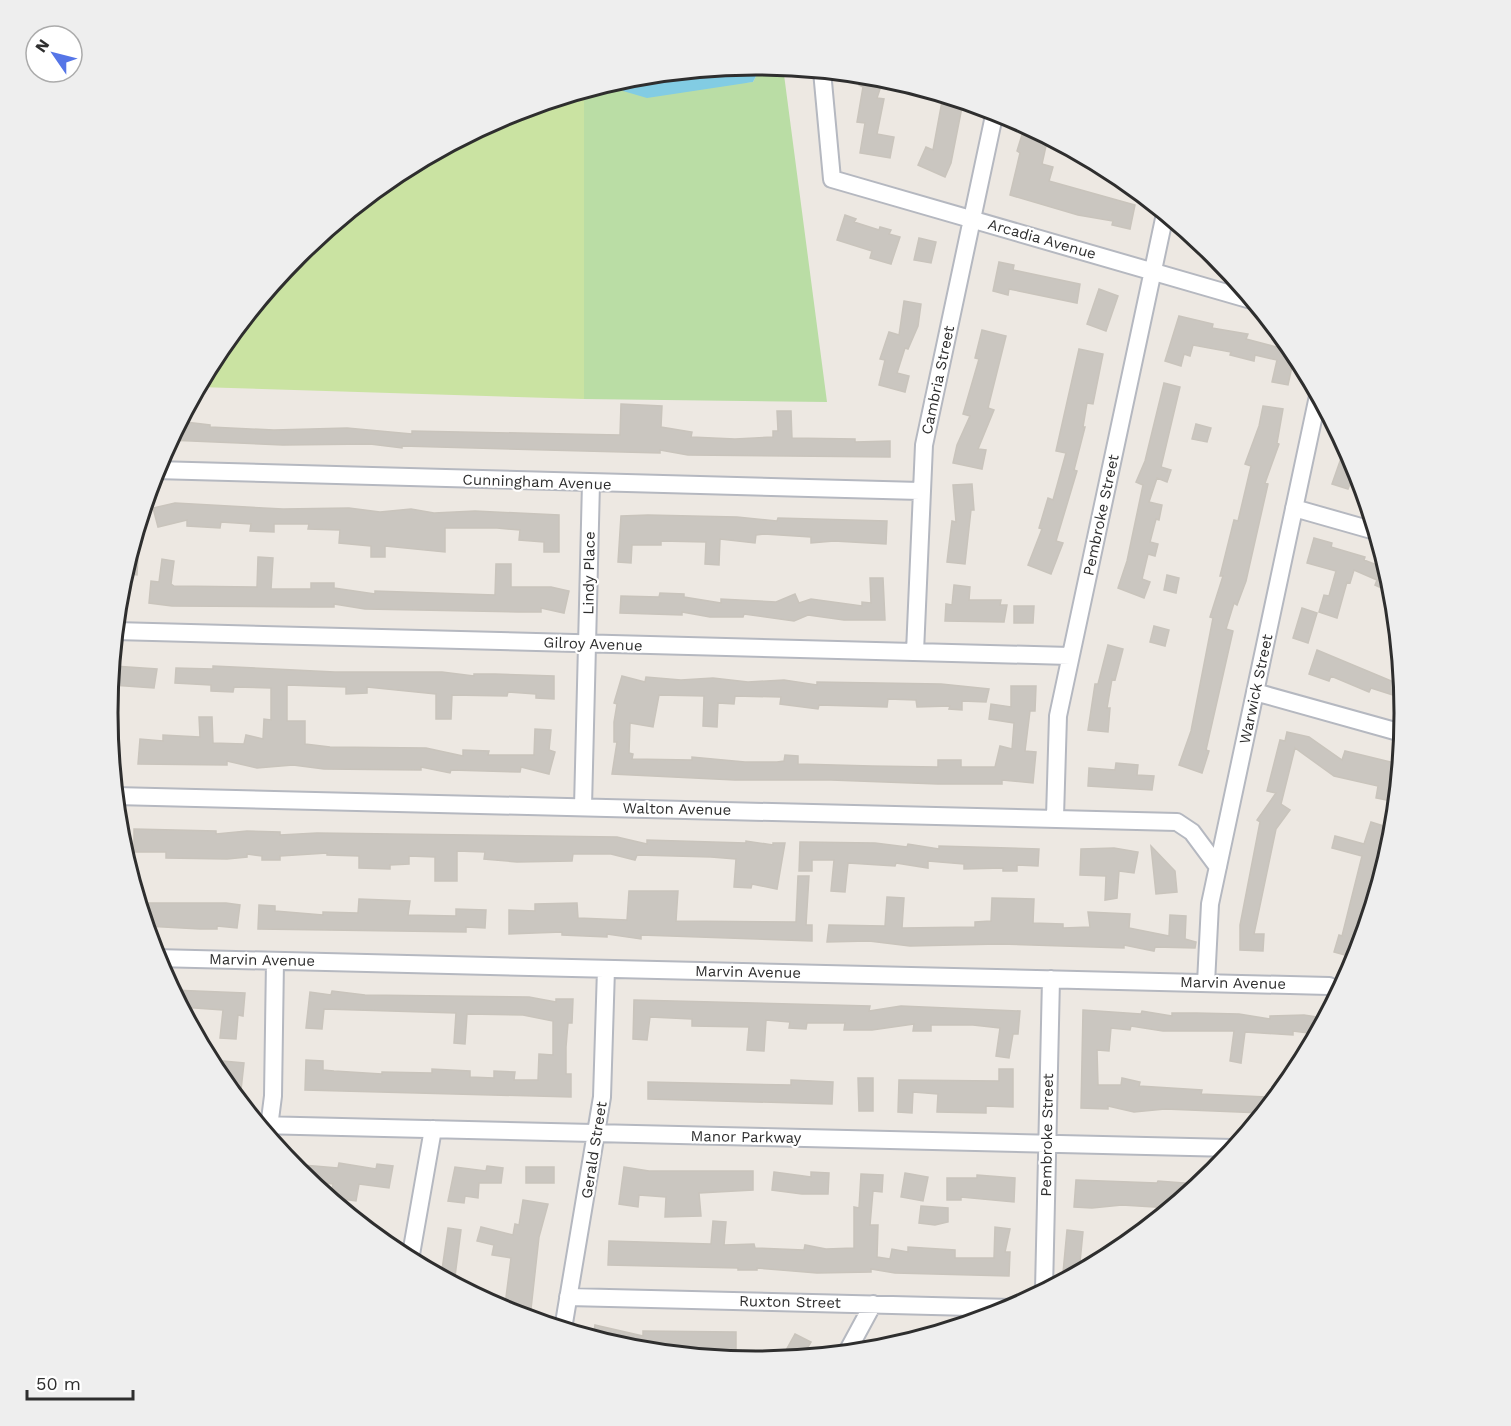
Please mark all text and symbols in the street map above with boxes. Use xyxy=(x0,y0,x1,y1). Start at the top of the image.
north arrow xyxy=(24,24,84,84)
text: N xyxy=(31,35,53,56)
street label: Arcadia Avenue xyxy=(986,215,1098,263)
street label: Cambria Street xyxy=(918,323,958,436)
street label: Pembroke Street xyxy=(1079,452,1123,577)
street label: Cunningham Avenue xyxy=(462,470,612,494)
street label: Lindy Place xyxy=(579,531,599,615)
street label: Warwick Street xyxy=(1236,632,1277,746)
street label: Gilroy Avenue xyxy=(543,633,643,655)
street label: Walton Avenue xyxy=(622,799,732,819)
street label: Marvin Avenue xyxy=(209,950,315,970)
street label: Marvin Avenue xyxy=(695,962,801,982)
street label: Marvin Avenue xyxy=(1180,973,1286,993)
street label: Pembroke Street xyxy=(1037,1072,1057,1197)
street label: Gerald Street xyxy=(577,1099,611,1200)
street label: Manor Parkway xyxy=(690,1127,802,1147)
street label: Ruxton Street xyxy=(739,1292,842,1312)
scale bar xyxy=(27,1363,134,1401)
text: 50 m xyxy=(36,1373,81,1394)

